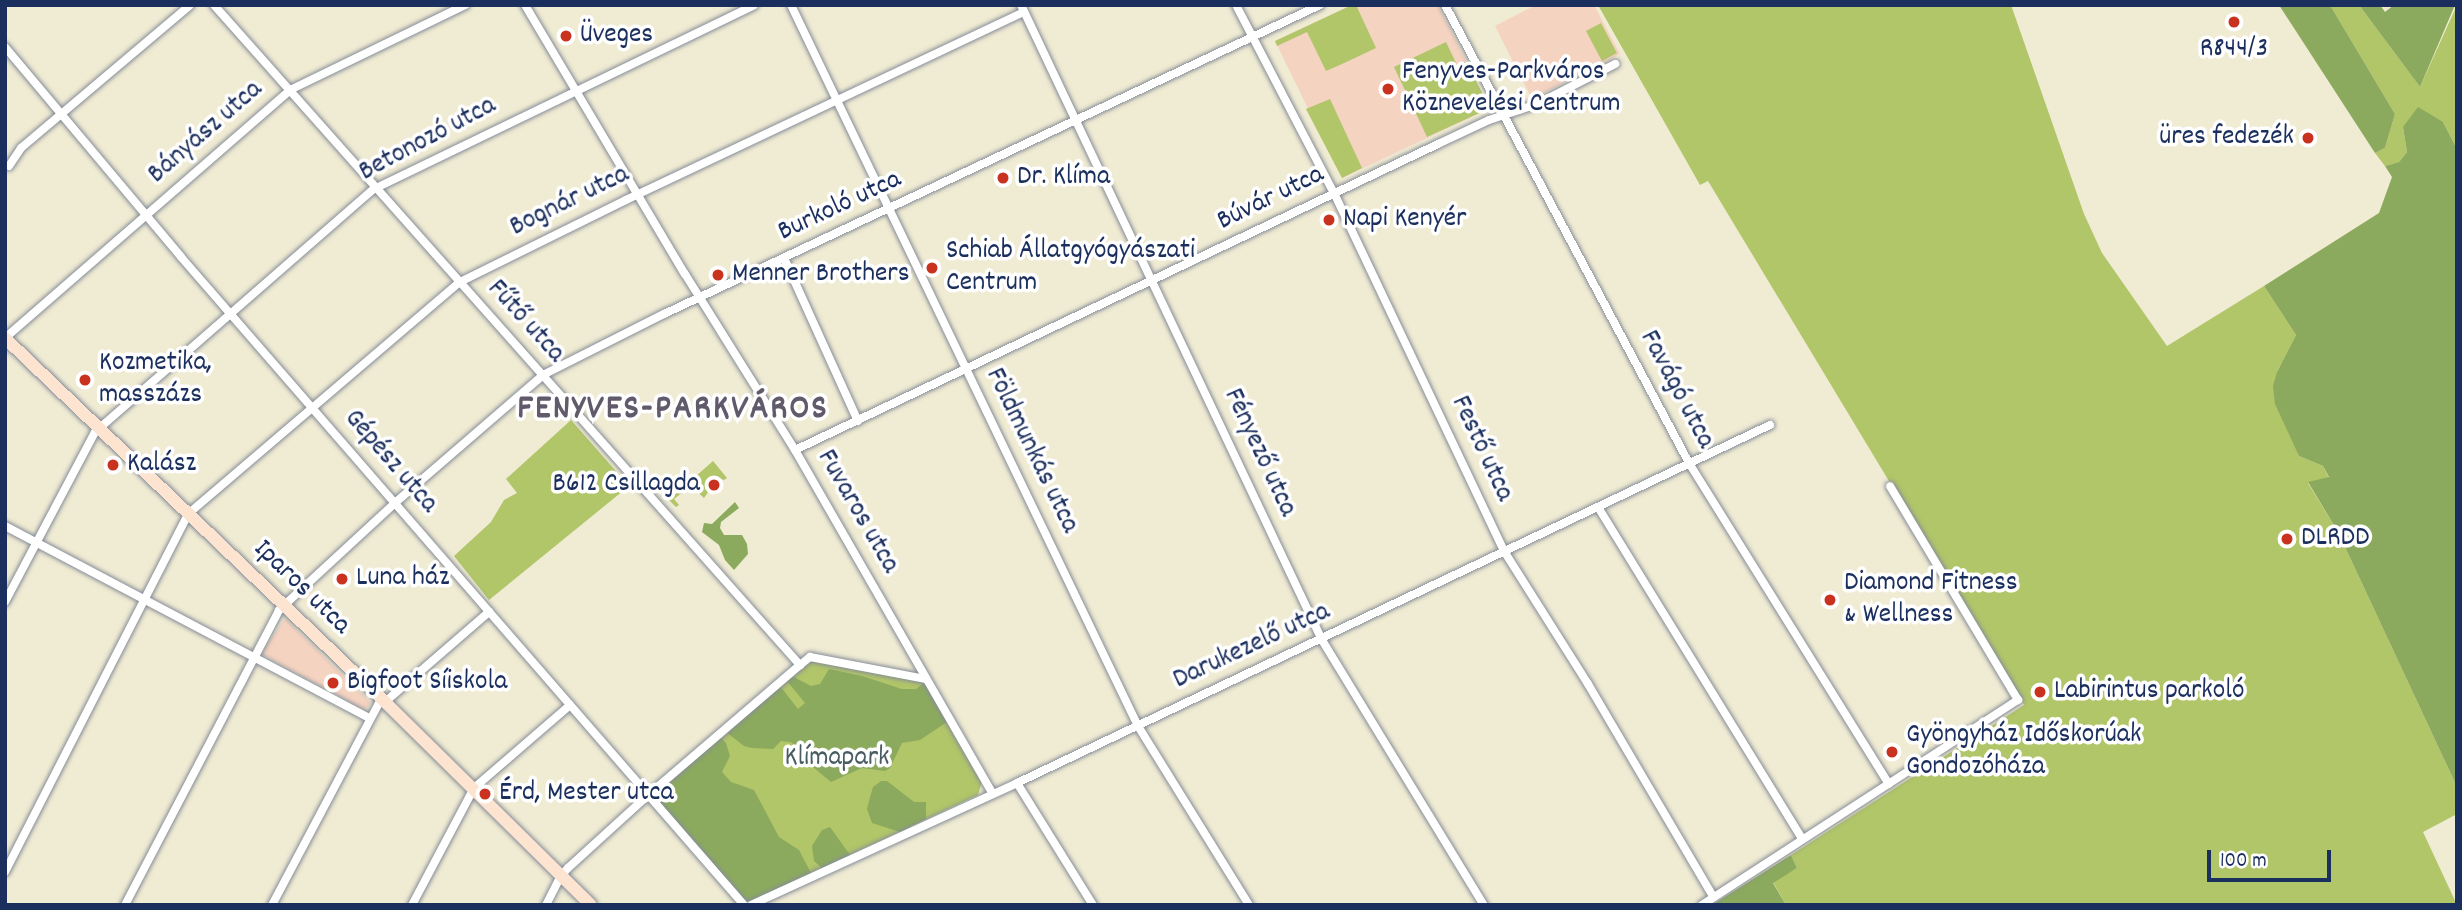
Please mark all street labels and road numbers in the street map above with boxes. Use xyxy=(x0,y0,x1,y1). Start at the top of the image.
street label: Bányász utca xyxy=(142,74,270,192)
street label: Betonozó utca xyxy=(354,90,502,190)
street label: Bognár utca xyxy=(505,159,635,245)
street label: Búvár utca xyxy=(1212,159,1330,239)
street label: Burkoló utca xyxy=(773,164,907,250)
street label: Fűtő utca xyxy=(479,273,571,371)
street label: Favágó utca xyxy=(1631,325,1721,455)
street label: Földmunkás utca xyxy=(977,363,1085,539)
street label: Fényező utca xyxy=(1215,384,1303,522)
street label: Festő utca xyxy=(1442,391,1520,507)
street label: Gépész utca xyxy=(336,403,444,521)
street label: Fuvaros utca xyxy=(808,444,906,580)
street label: Iparos utca xyxy=(245,533,357,643)
street label: Darukezelő utca xyxy=(1168,596,1336,698)

